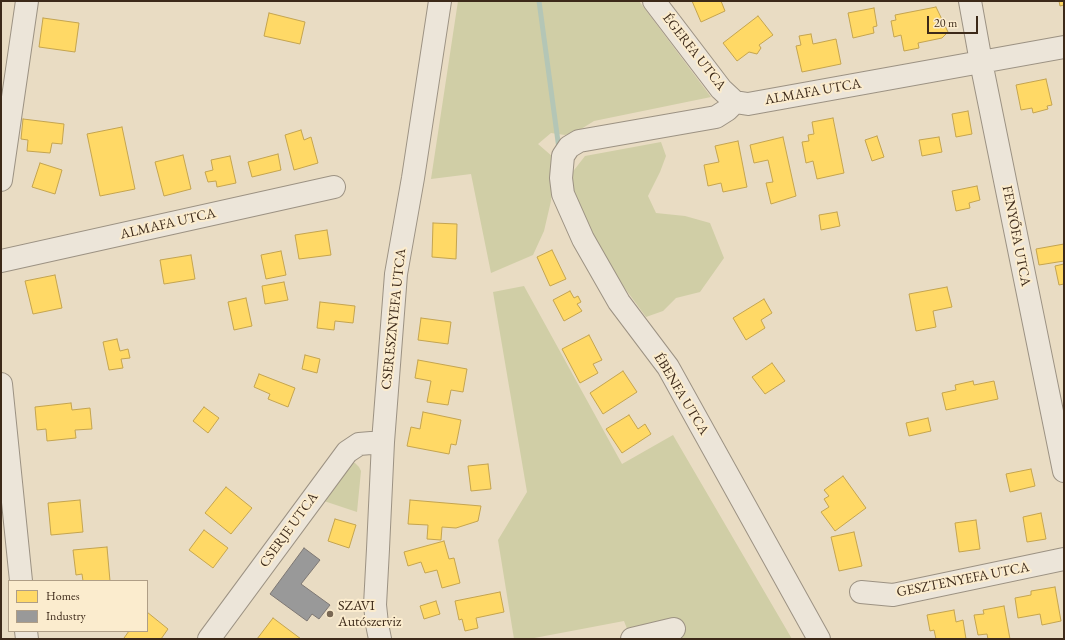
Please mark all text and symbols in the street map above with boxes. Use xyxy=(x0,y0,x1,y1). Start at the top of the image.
scale bar xyxy=(929,8,980,34)
street label: ÉGERFA UTCA xyxy=(659,10,729,94)
text: 20 m xyxy=(934,15,957,31)
street label: ALMAFA UTCA xyxy=(763,75,863,109)
street label: FENYŐFA UTCA xyxy=(998,184,1034,288)
street label: ALMAFA UTCA xyxy=(118,205,218,243)
street label: CSERESZNYEFA UTCA xyxy=(378,248,410,390)
street label: ÉBENFA UTCA xyxy=(650,350,712,438)
street label: CSERJE UTCA xyxy=(256,489,322,571)
street label: GESZTENYEFA UTCA xyxy=(895,559,1031,601)
legend xyxy=(8,580,148,632)
text: Homes xyxy=(46,588,80,604)
place label: SZAVI Autószerviz xyxy=(338,598,401,630)
text: Industry xyxy=(46,608,86,624)
marker: SZAVI Autószerviz xyxy=(325,609,335,619)

